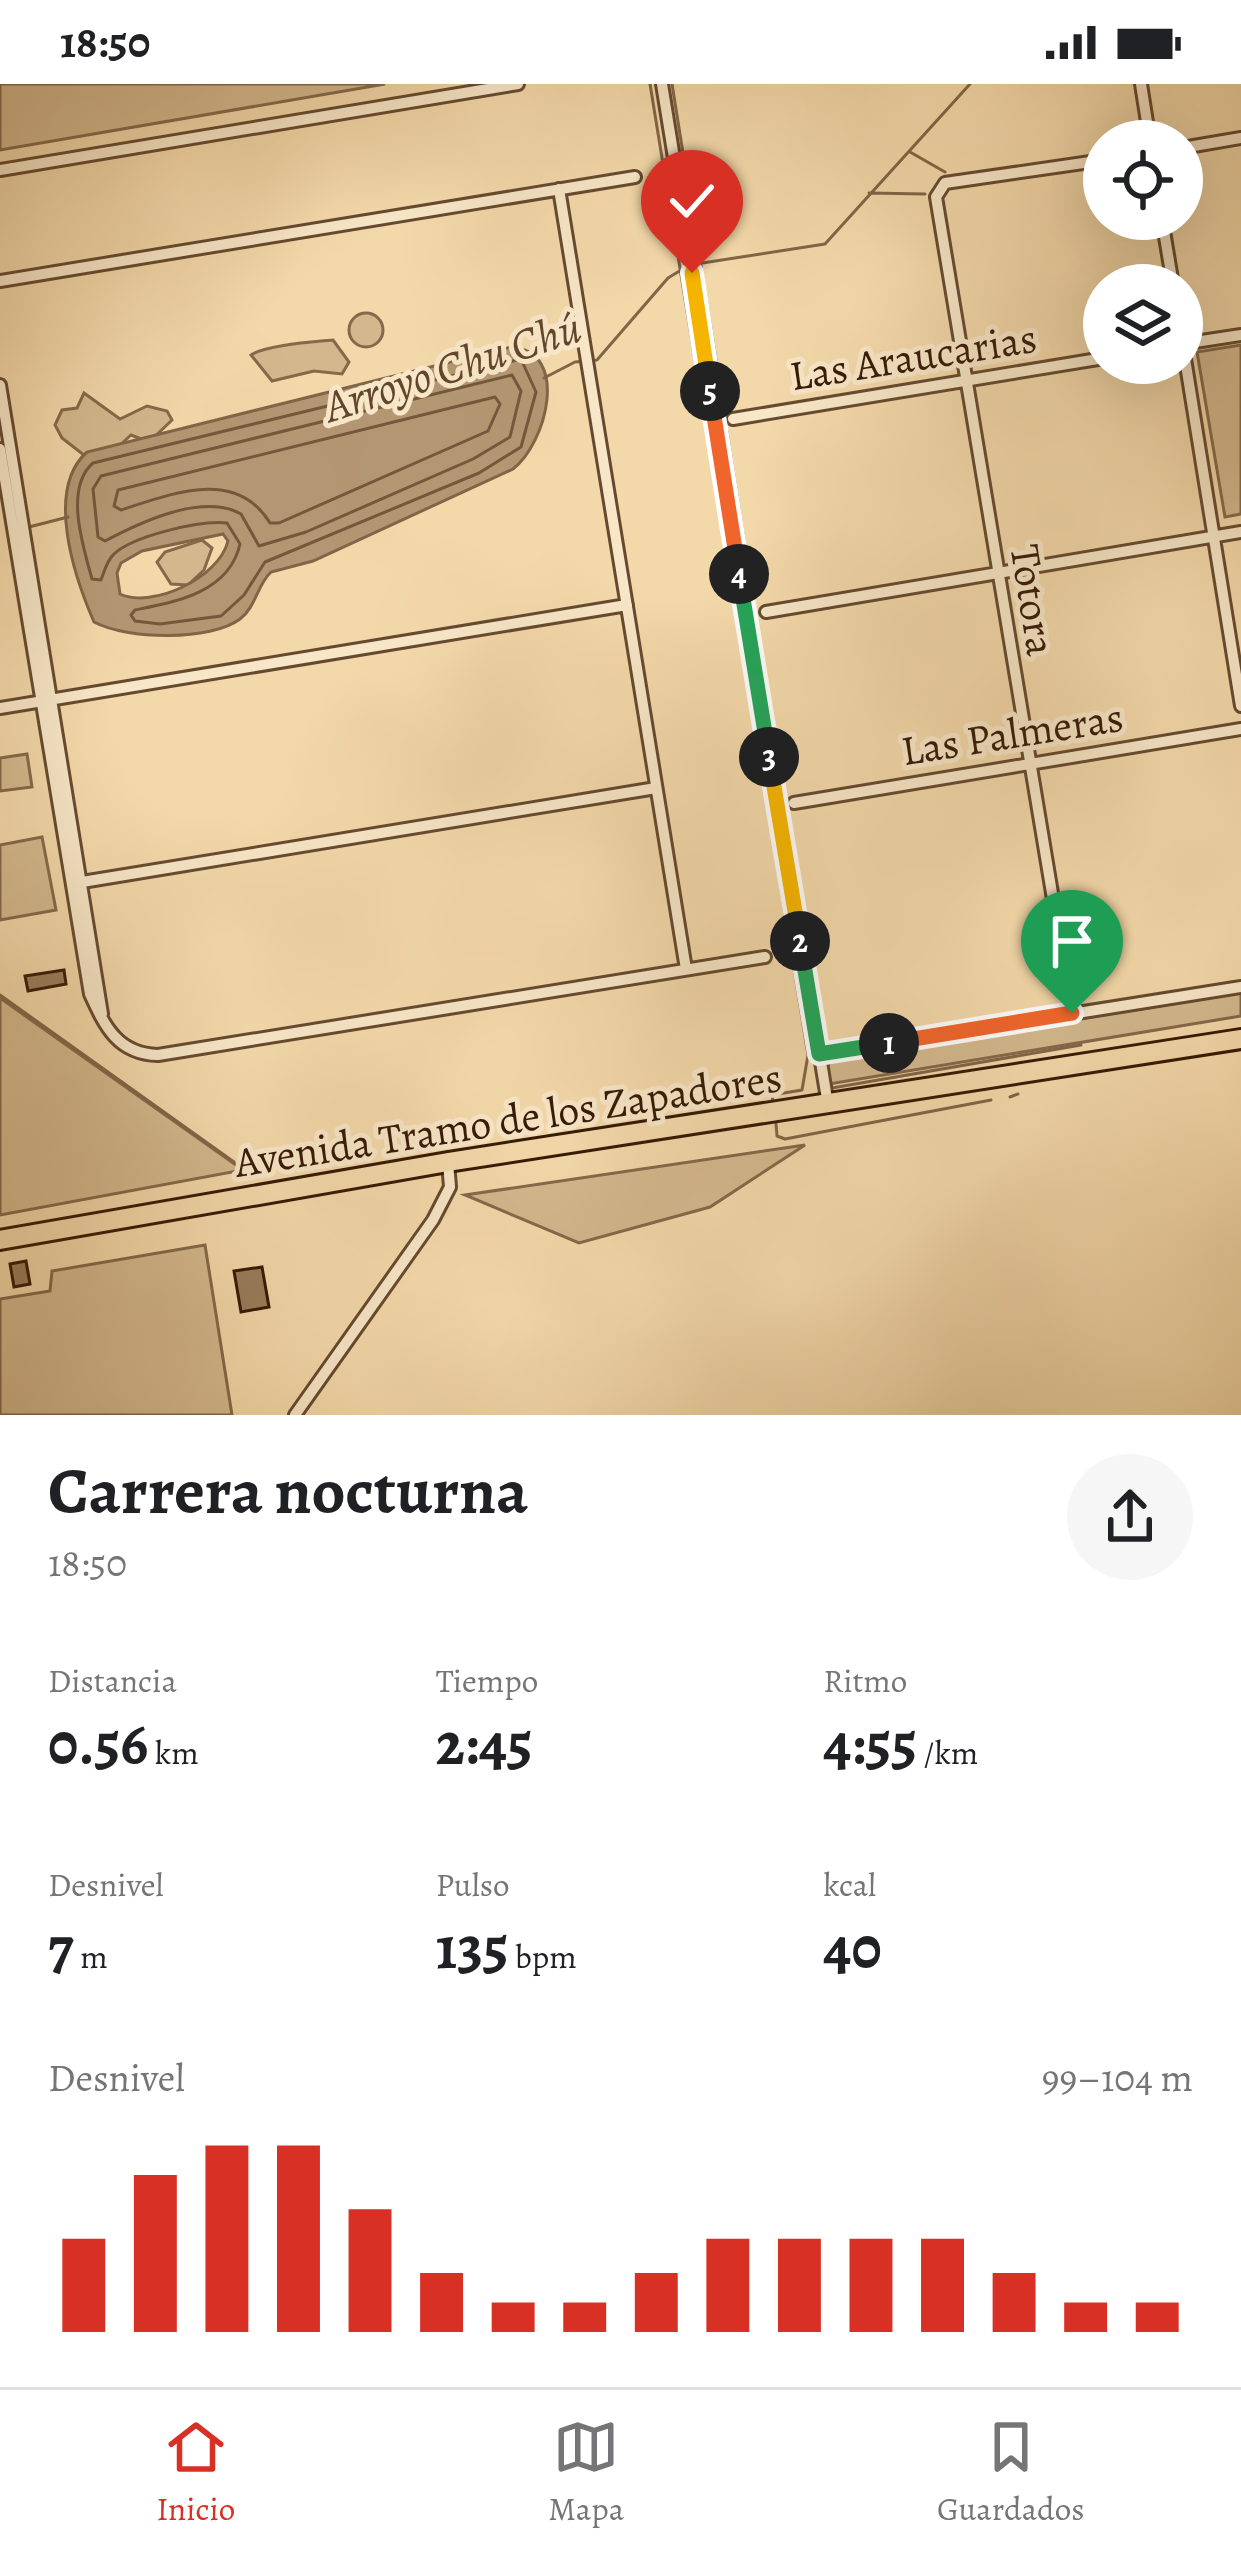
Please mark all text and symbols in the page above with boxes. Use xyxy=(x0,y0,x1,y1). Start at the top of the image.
text: 18:50 xyxy=(60,11,150,73)
map controls xyxy=(1083,120,1203,384)
button: locate xyxy=(1083,120,1203,240)
pin xyxy=(641,150,743,273)
icon: check xyxy=(659,168,725,234)
button: layers xyxy=(1083,264,1203,384)
water label: Arroyo Chu Chú xyxy=(314,296,589,438)
street label: Las Araucarias xyxy=(786,309,1041,404)
pin: 5 xyxy=(680,361,740,421)
text: 5 xyxy=(703,368,717,413)
street label: Totora xyxy=(997,541,1070,660)
pin: 4 xyxy=(709,544,769,604)
text: 4 xyxy=(731,551,747,596)
street label: Las Palmeras xyxy=(897,688,1127,779)
pin: 3 xyxy=(739,727,799,787)
text: 3 xyxy=(762,734,776,779)
pin xyxy=(1021,890,1123,1013)
icon: arrive xyxy=(1039,908,1105,974)
pin: 2 xyxy=(770,911,830,971)
text: 2 xyxy=(792,918,808,963)
pin: 1 xyxy=(859,1013,919,1073)
text: 1 xyxy=(883,1020,895,1065)
street label: Avenida Tramo de los Zapadores xyxy=(230,1048,786,1191)
text: Carrera nocturna xyxy=(48,1446,528,1536)
button: share xyxy=(1067,1454,1193,1580)
text: 18:50 xyxy=(48,1536,127,1589)
text: Distancia xyxy=(48,1658,177,1703)
text: Tiempo xyxy=(436,1658,538,1703)
text: Ritmo xyxy=(823,1658,907,1703)
text: 0.56 xyxy=(48,1703,148,1785)
text: 2:45 xyxy=(436,1703,533,1785)
text: 4:55 xyxy=(823,1703,917,1785)
text: km xyxy=(148,1730,199,1775)
text: /km xyxy=(917,1730,978,1775)
text: Desnivel xyxy=(48,1862,164,1907)
text: Pulso xyxy=(436,1862,509,1907)
text: kcal xyxy=(823,1862,876,1907)
text: 7 xyxy=(48,1907,74,1989)
text: 135 xyxy=(436,1907,509,1989)
text: 40 xyxy=(823,1907,882,1989)
text: m xyxy=(74,1934,108,1979)
text: bpm xyxy=(509,1934,577,1979)
text: Desnivel xyxy=(48,2051,185,2104)
text: 99–104 m xyxy=(1042,2051,1193,2104)
tab: Inicio xyxy=(157,2414,235,2531)
tab: Mapa xyxy=(548,2414,624,2531)
tab: Guardados xyxy=(937,2414,1084,2531)

